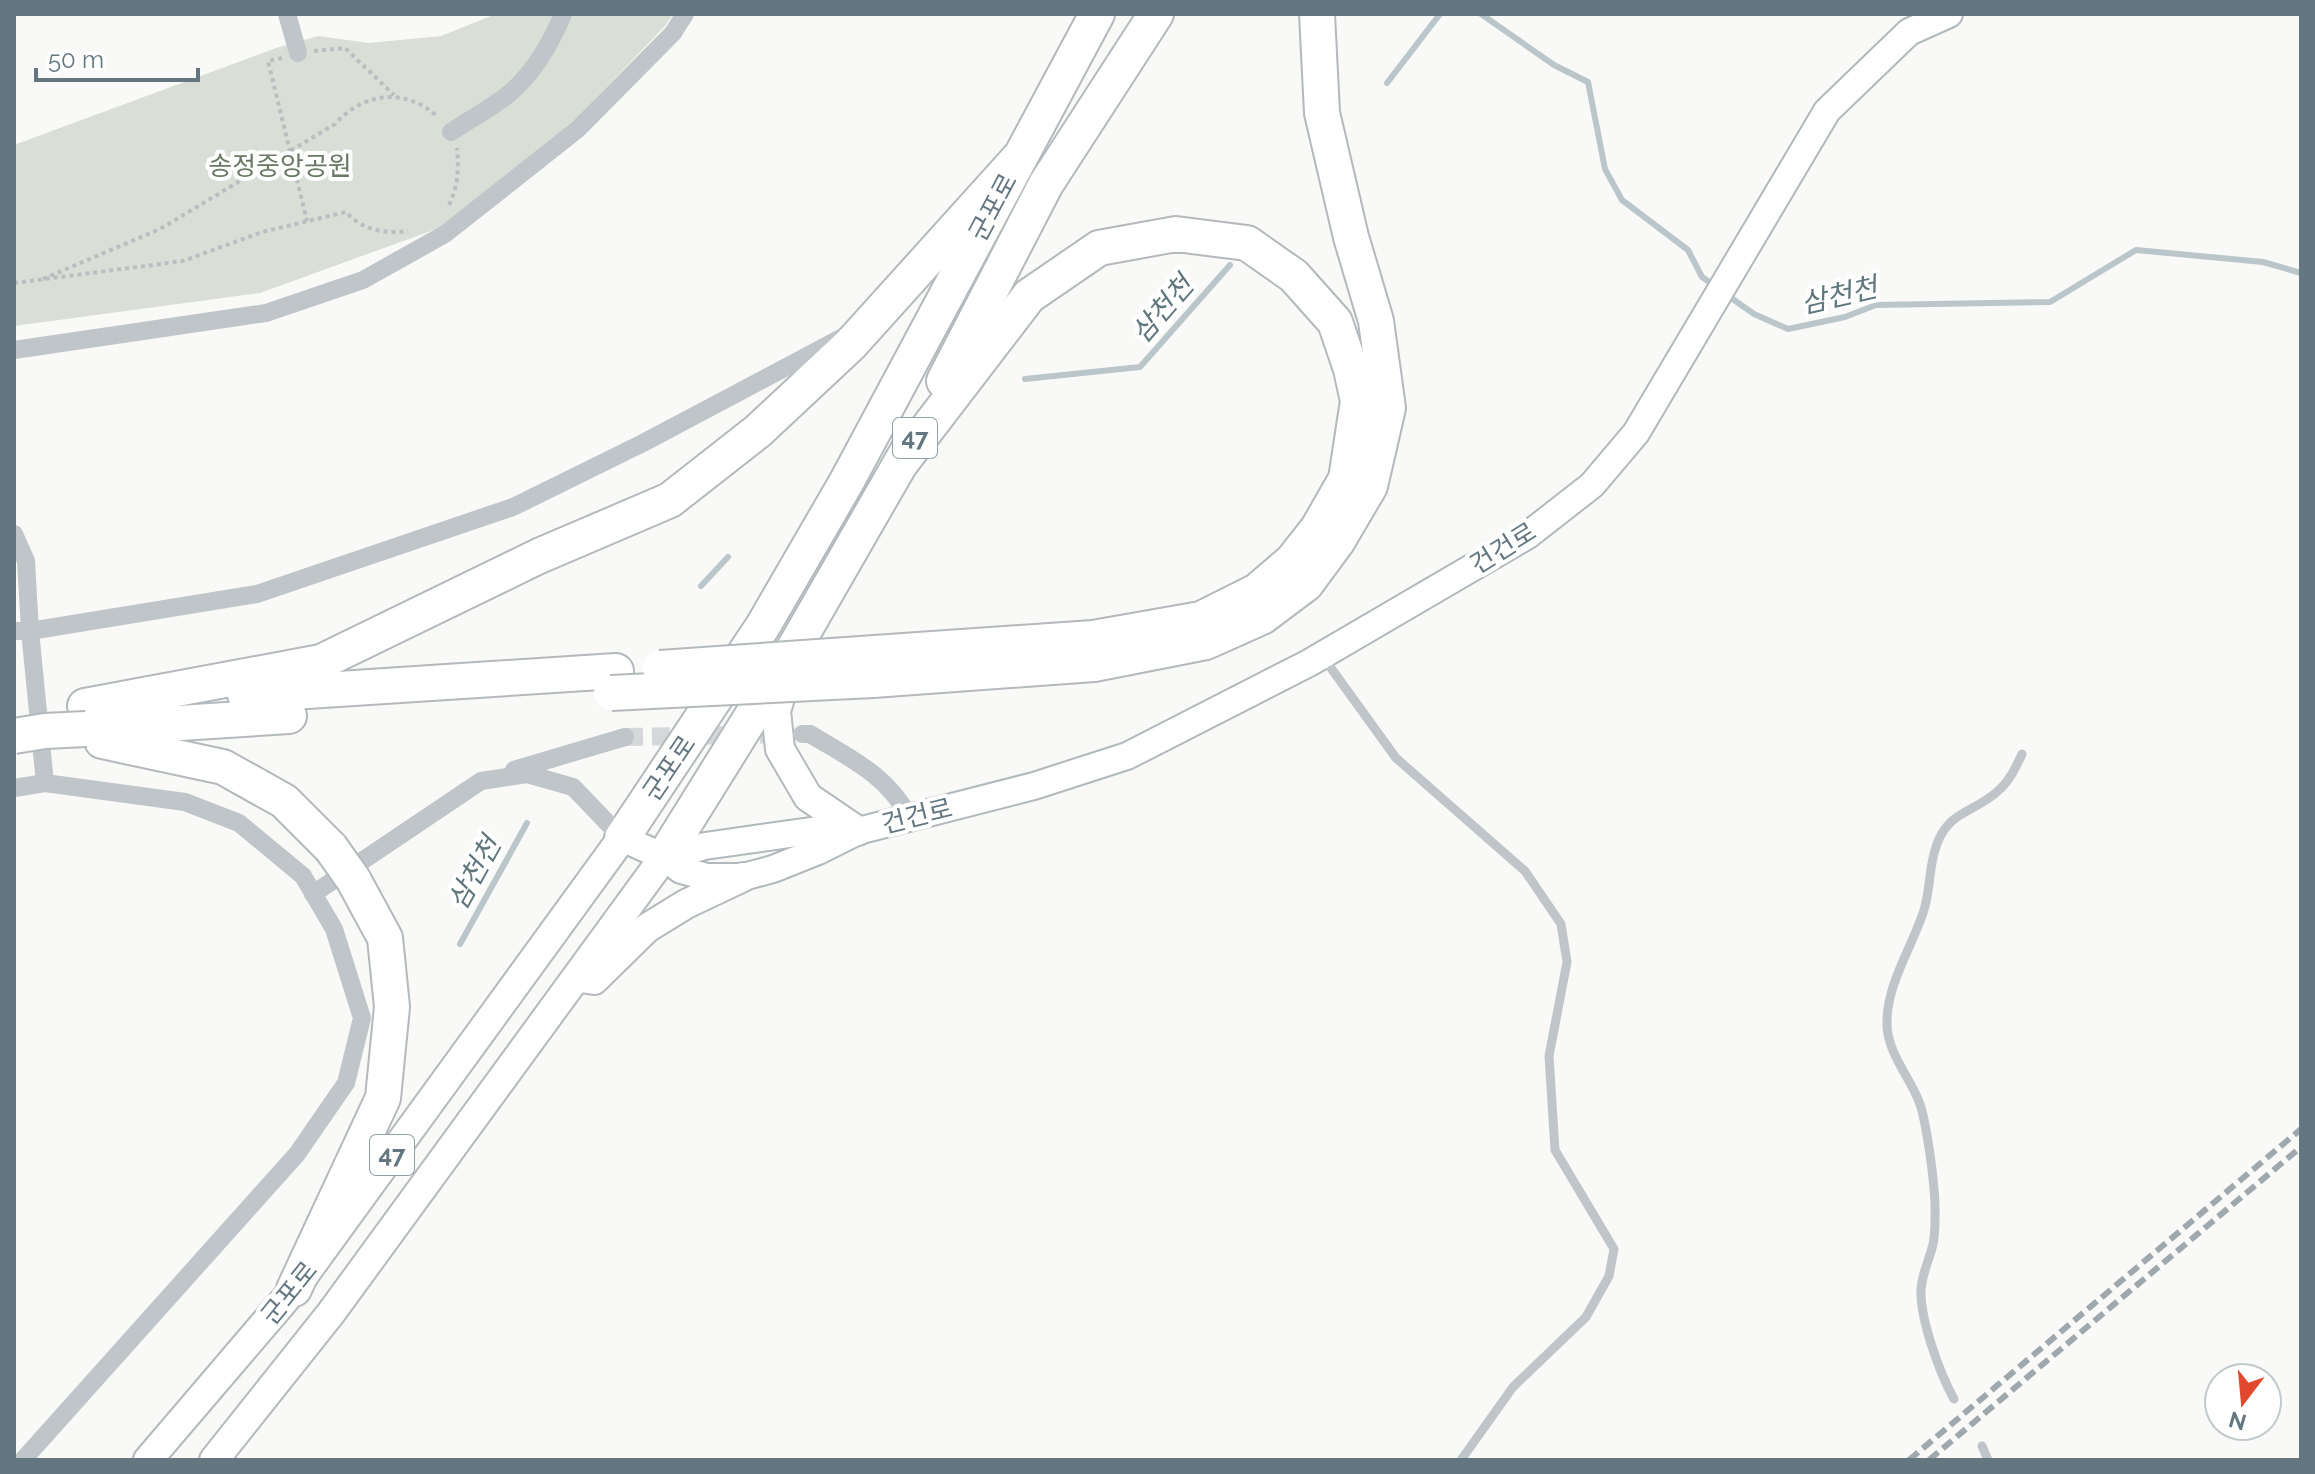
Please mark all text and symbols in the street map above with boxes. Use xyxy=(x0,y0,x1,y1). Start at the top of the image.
scale bar xyxy=(36,32,198,82)
text: 50 m xyxy=(48,45,104,74)
park label: 송정중앙공원 xyxy=(208,151,352,181)
street label: 군포로 xyxy=(963,168,1023,246)
water label: 삼천천 xyxy=(1125,267,1202,349)
water label: 삼천천 xyxy=(1798,270,1884,320)
road number: 47 xyxy=(893,418,937,458)
street label: 건건로 xyxy=(1465,516,1541,580)
street label: 군포로 xyxy=(636,730,702,806)
street label: 건건로 xyxy=(879,793,955,839)
water label: 삼천천 xyxy=(441,829,509,915)
road number: 47 xyxy=(370,1135,414,1175)
street label: 군포로 xyxy=(255,1256,323,1330)
north arrow xyxy=(2203,1362,2283,1442)
text: N xyxy=(2226,1406,2249,1436)

